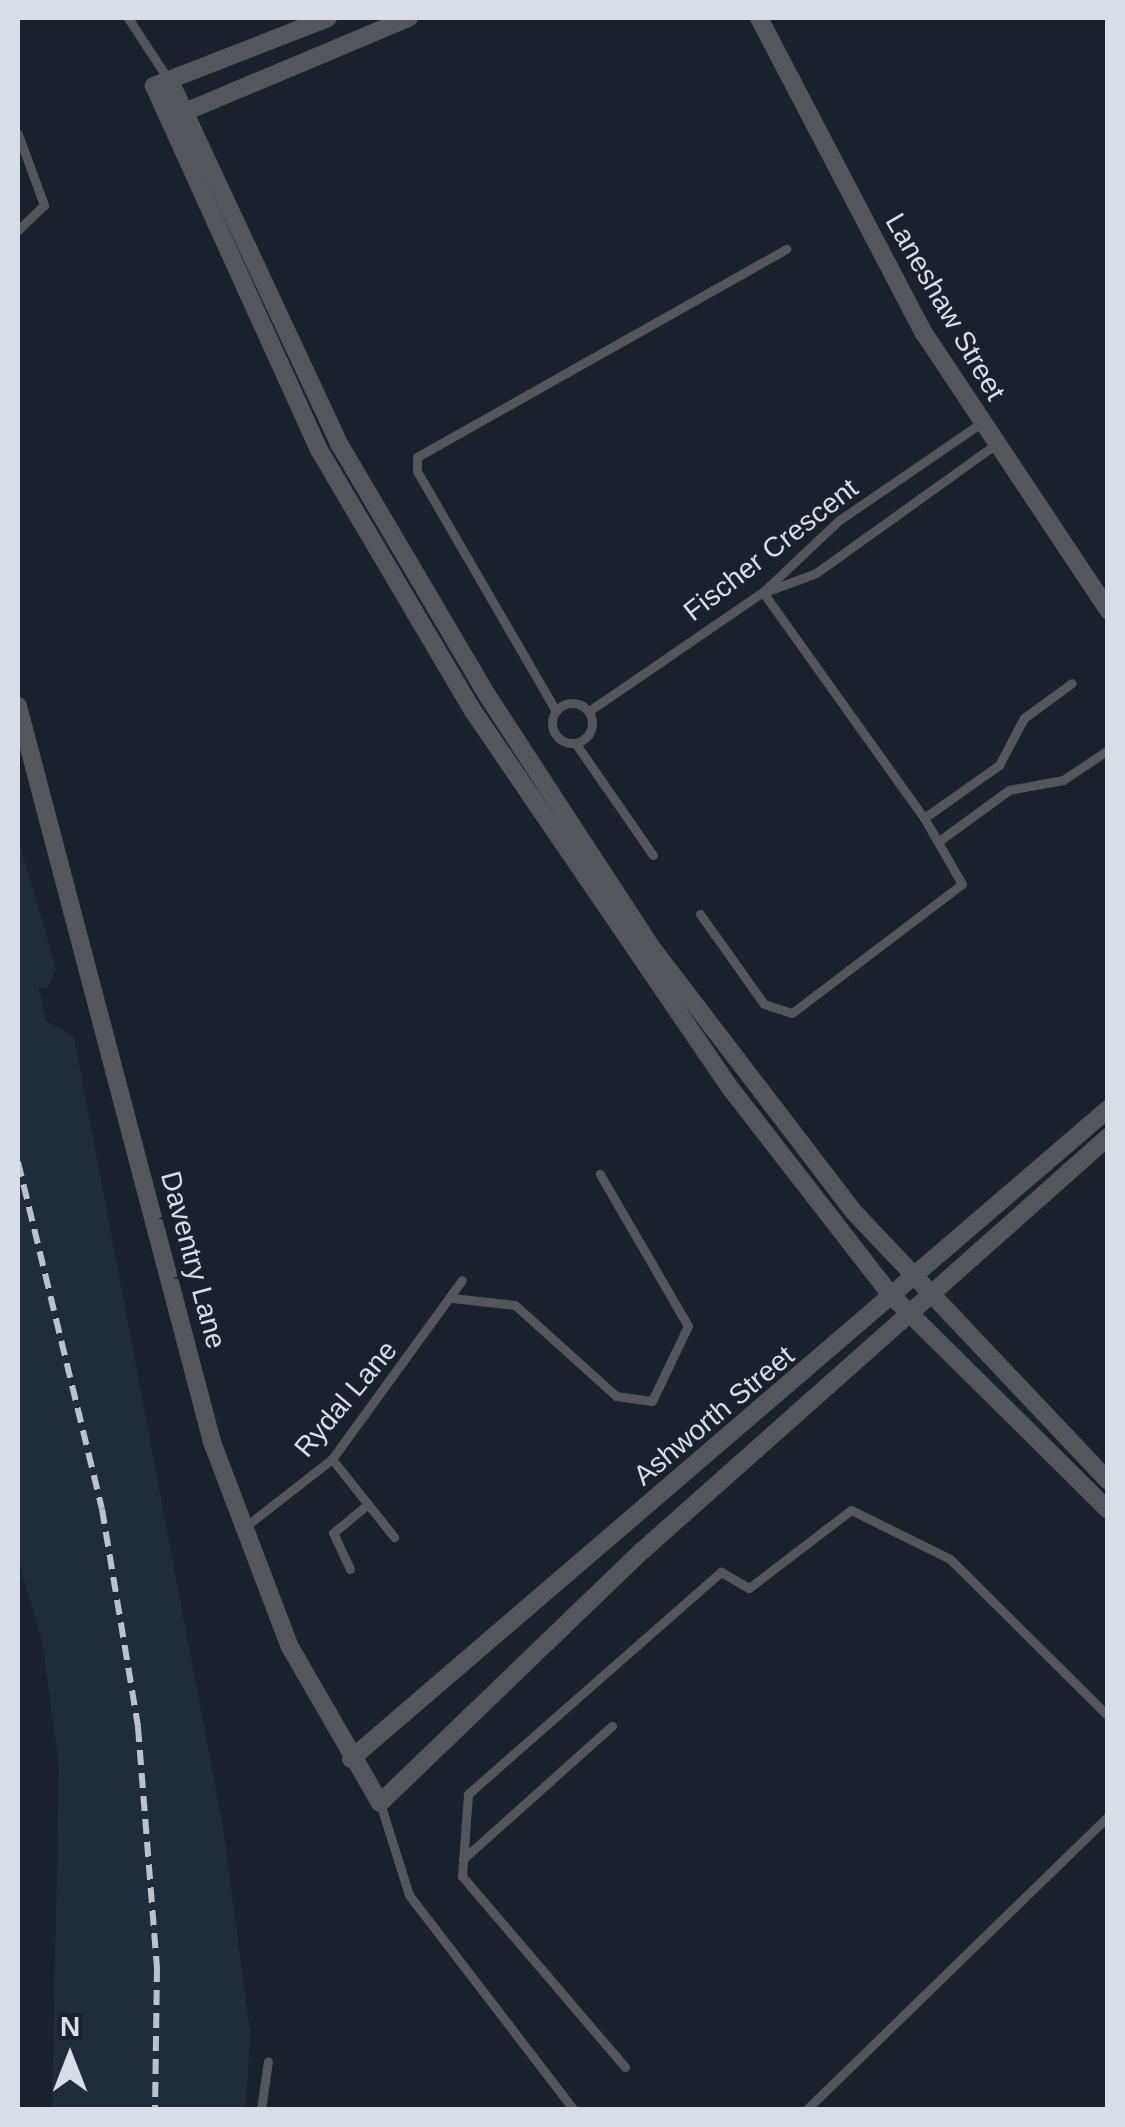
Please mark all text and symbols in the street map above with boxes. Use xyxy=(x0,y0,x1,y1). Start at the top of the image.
street label: Laneshaw Street xyxy=(878,208,1012,406)
street label: Fischer Crescent xyxy=(677,472,865,628)
street label: Daventry Lane xyxy=(153,1168,233,1352)
street label: Rydal Lane xyxy=(288,1334,404,1464)
street label: Ashworth Street xyxy=(627,1339,801,1493)
north arrow xyxy=(20,2007,120,2107)
text: N xyxy=(60,2011,80,2042)

